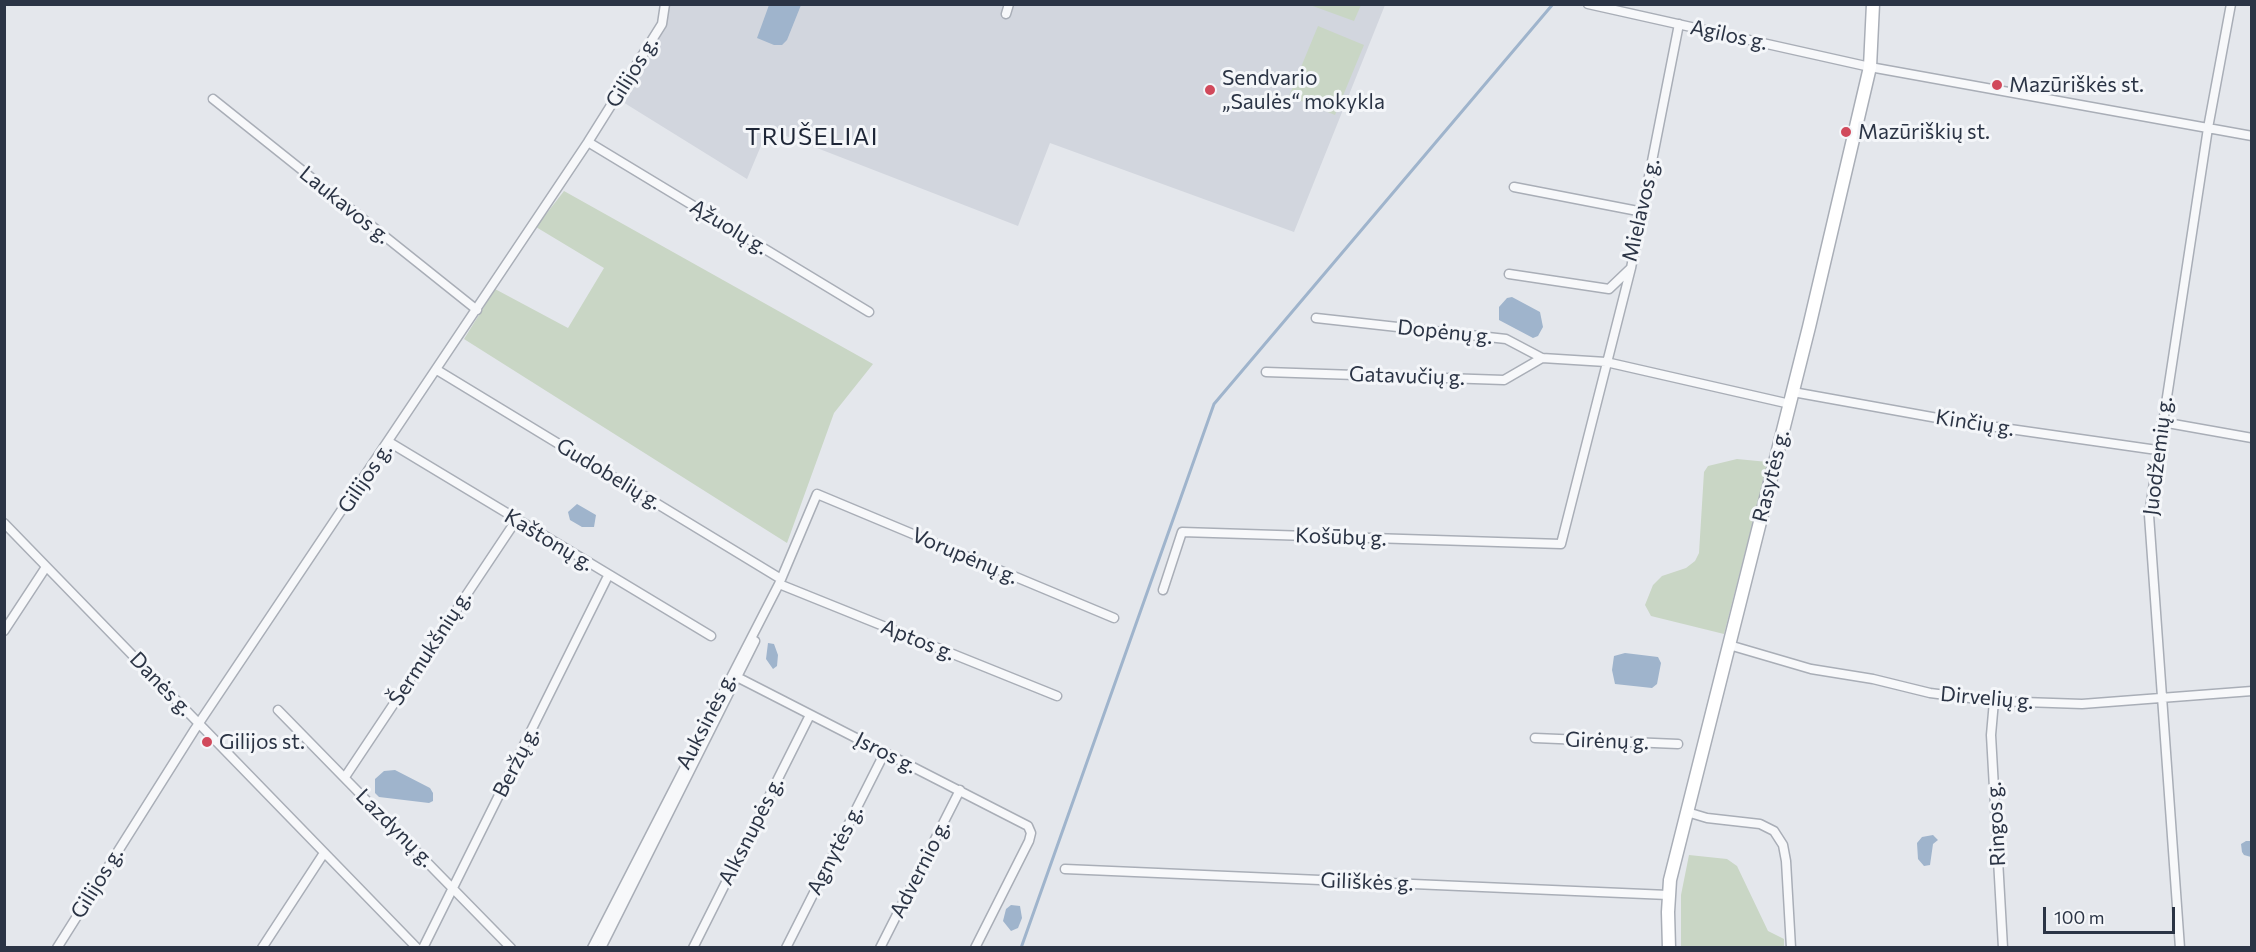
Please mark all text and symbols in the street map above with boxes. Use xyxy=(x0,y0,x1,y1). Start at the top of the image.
street label: Agilos g. xyxy=(1688,15,1770,55)
street label: Gilijos g. xyxy=(600,32,664,112)
place label: Sendvario „Saulės“ mokykla xyxy=(1222,65,1385,115)
place label: Mazūriškės st. xyxy=(2009,72,2144,98)
marker: Mazūriškės st. xyxy=(1990,78,2004,92)
marker: Sendvario „Saulės“ mokykla xyxy=(1203,83,1217,97)
place label: Mazūriškių st. xyxy=(1858,119,1990,145)
district label: TRUŠELIAI xyxy=(745,123,879,151)
marker: Mazūriškių st. xyxy=(1839,125,1853,139)
street label: Mielavos g. xyxy=(1617,156,1665,264)
street label: Laukavos g. xyxy=(295,161,395,249)
street label: Ąžuolų g. xyxy=(685,194,773,260)
street label: Dopėnų g. xyxy=(1396,314,1494,350)
street label: Gatavučių g. xyxy=(1349,361,1465,391)
street label: Juodžemių g. xyxy=(2138,395,2178,517)
street label: Kinčių g. xyxy=(1934,404,2016,442)
street label: Rasytės g. xyxy=(1747,427,1795,525)
street label: Gudobelių g. xyxy=(552,433,666,515)
street label: Gilijos g. xyxy=(332,438,398,518)
street label: Kaštonų g. xyxy=(500,504,598,576)
street label: Vorupėnų g. xyxy=(908,522,1022,590)
street label: Košūbų g. xyxy=(1295,523,1387,551)
street label: Šermukšnių g. xyxy=(383,586,477,710)
street label: Aptos g. xyxy=(877,614,959,666)
street label: Danės g. xyxy=(124,647,198,721)
street label: Auksinės g. xyxy=(671,668,741,774)
street label: Dirvelių g. xyxy=(1939,681,2035,715)
street label: Beržų g. xyxy=(488,723,544,801)
street label: Įsros g. xyxy=(851,727,921,779)
street label: Girėnų g. xyxy=(1565,727,1649,755)
place label: Gilijos st. xyxy=(219,729,305,755)
marker: Gilijos st. xyxy=(200,735,214,749)
street label: Alksnupės g. xyxy=(713,773,789,889)
street label: Ringos g. xyxy=(1981,781,2011,867)
street label: Lazdynų g. xyxy=(351,784,439,872)
street label: Agnytės g. xyxy=(802,801,868,899)
street label: Advernio g. xyxy=(885,816,955,922)
street label: Gilijos g. xyxy=(65,843,129,923)
street label: Giliškės g. xyxy=(1320,868,1414,896)
scale bar xyxy=(2046,895,2178,933)
text: 100 m xyxy=(2054,906,2104,928)

